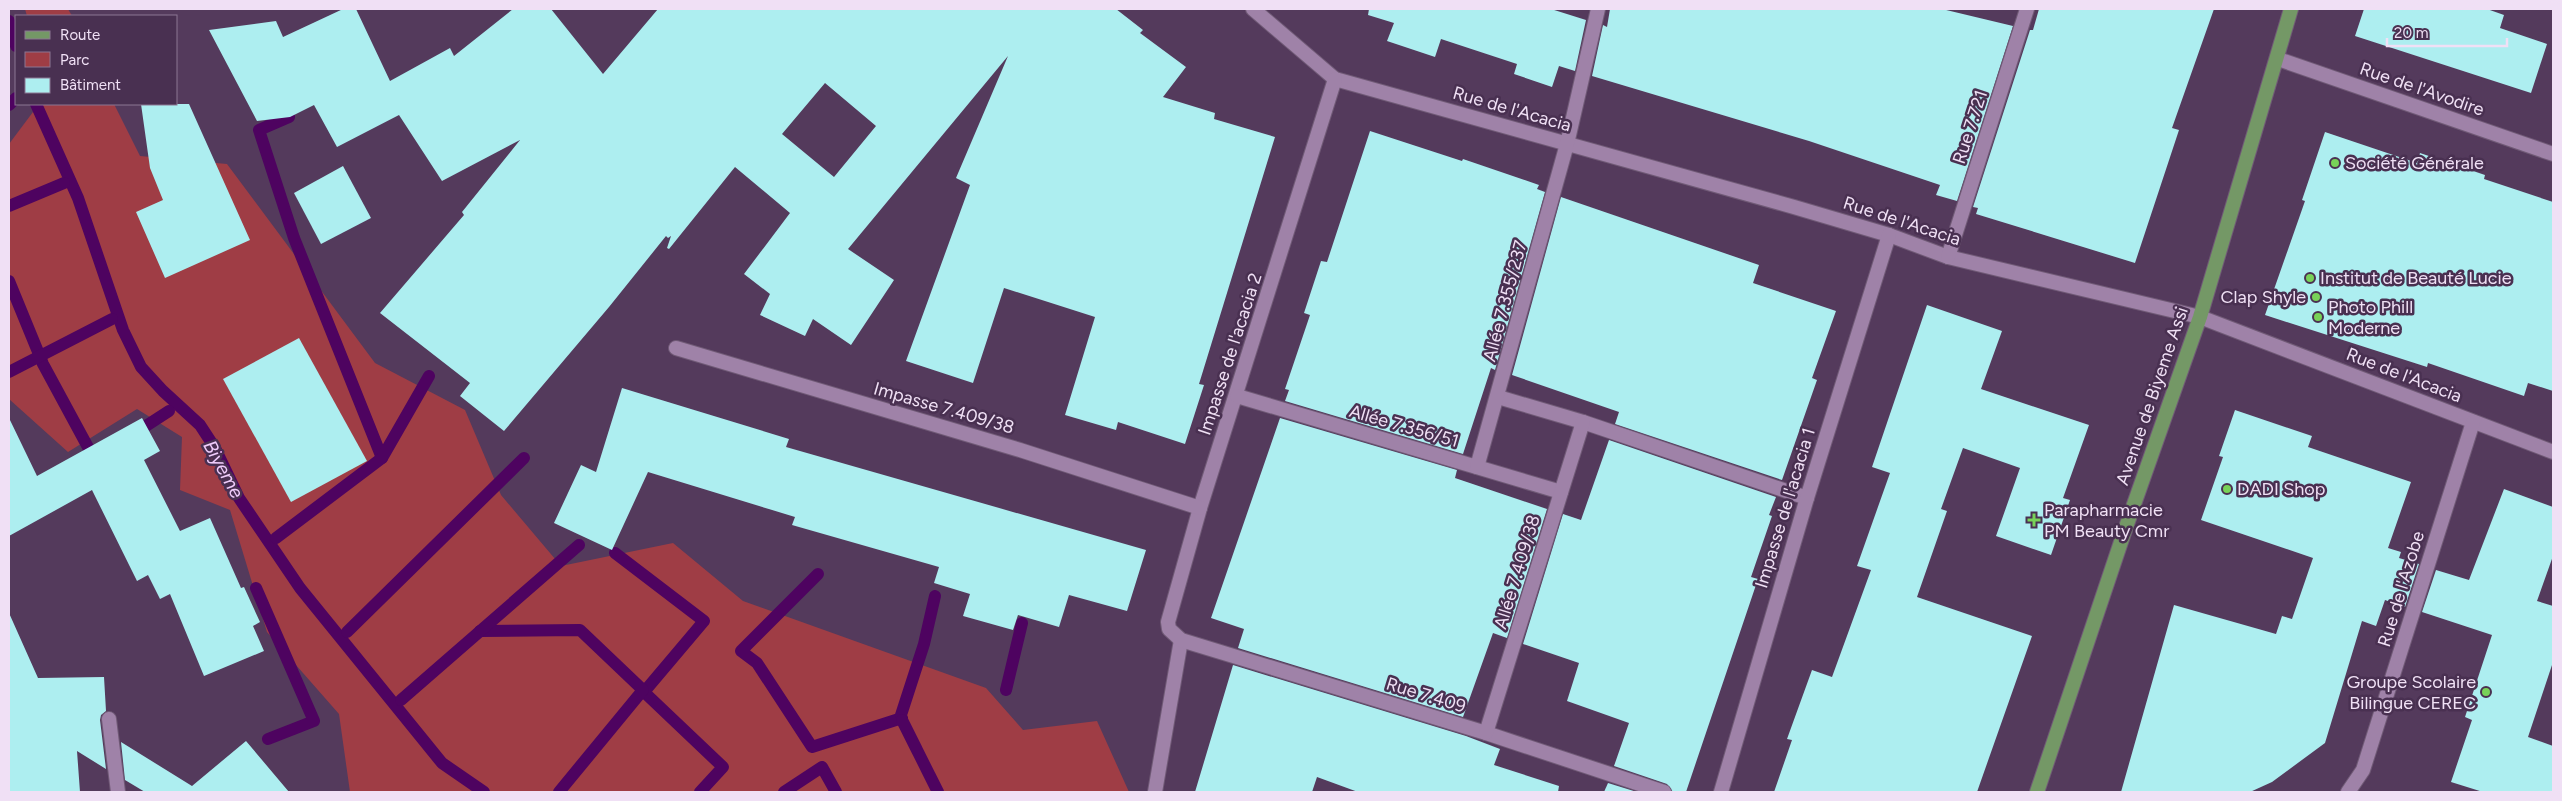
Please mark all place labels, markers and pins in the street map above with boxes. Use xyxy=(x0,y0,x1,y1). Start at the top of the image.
place label: Société Générale xyxy=(2345,152,2484,174)
marker: Société Générale xyxy=(2329,157,2341,169)
place label: Institut de Beauté Lucie xyxy=(2320,267,2512,289)
marker: Institut de Beauté Lucie xyxy=(2304,272,2316,284)
place label: Clap Shyle xyxy=(2221,286,2306,308)
marker: Clap Shyle xyxy=(2310,291,2322,303)
place label: Photo Phill Moderne xyxy=(2328,296,2413,339)
marker: Photo Phill Moderne xyxy=(2312,311,2324,323)
place label: DADI Shop xyxy=(2237,478,2325,500)
marker: DADI Shop xyxy=(2221,483,2233,495)
place label: Parapharmacie PM Beauty Cmr xyxy=(2044,499,2169,542)
marker: Parapharmacie PM Beauty Cmr xyxy=(2028,514,2040,526)
place label: Groupe Scolaire Bilingue CEREC xyxy=(2346,671,2476,714)
marker: Groupe Scolaire Bilingue CEREC xyxy=(2480,686,2492,698)

